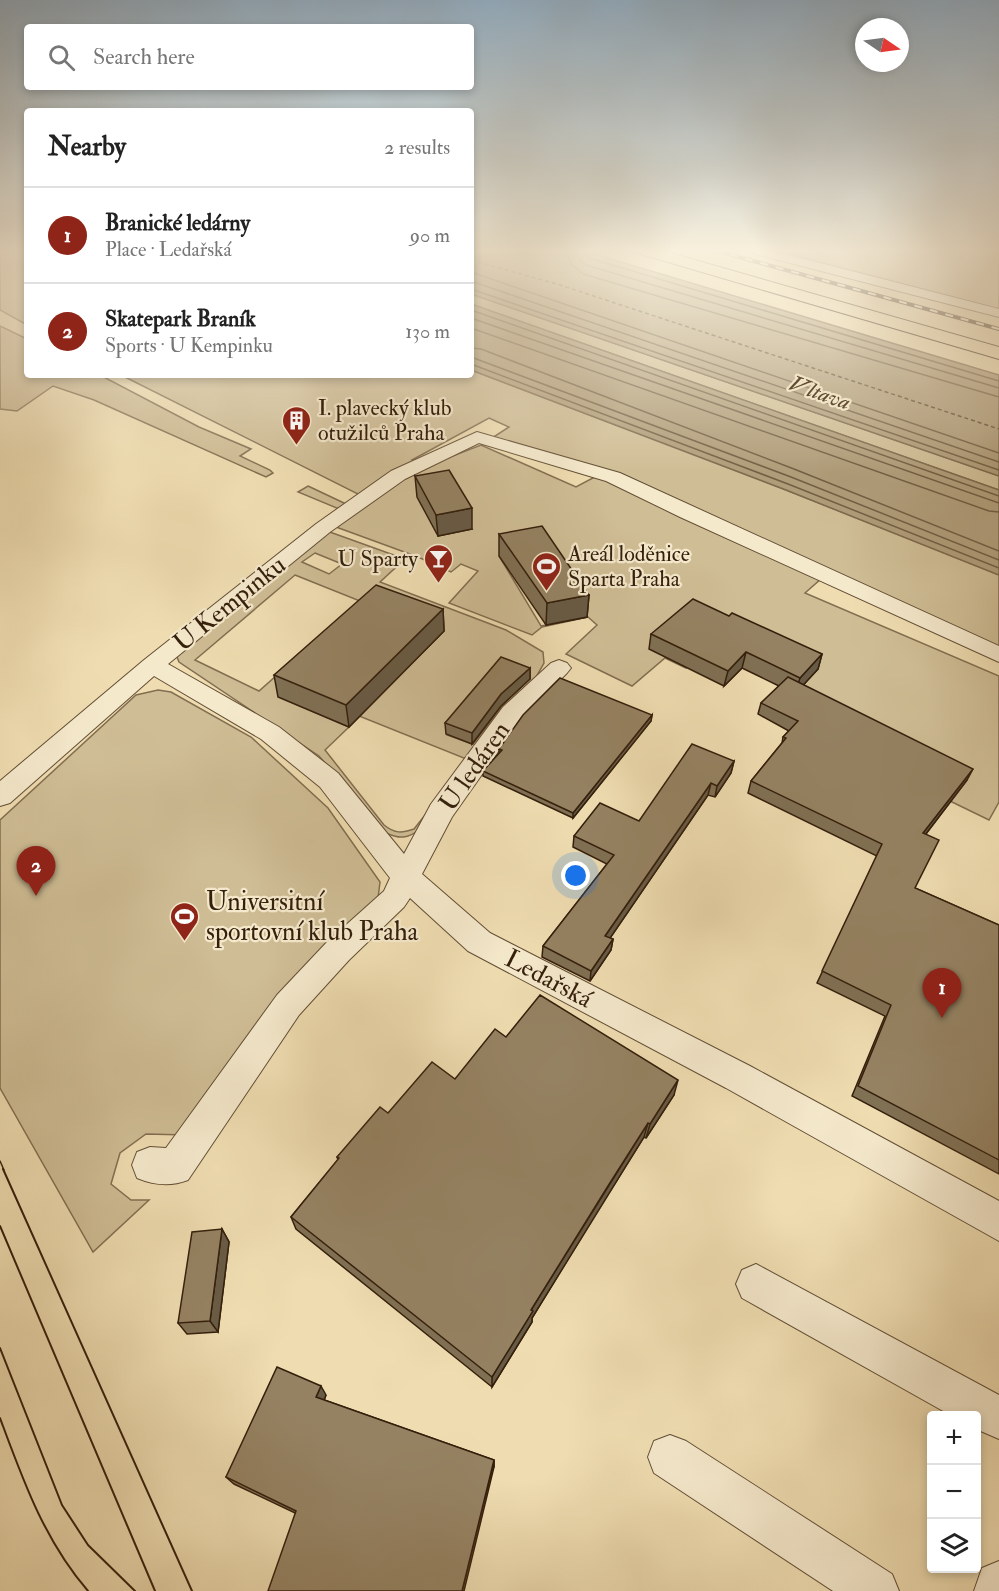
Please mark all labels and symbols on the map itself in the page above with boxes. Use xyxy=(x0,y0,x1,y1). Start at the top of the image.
north arrow xyxy=(855,18,909,72)
water label: Vltava xyxy=(785,370,854,416)
place label: I. plavecký klub otužilců Praha xyxy=(318,394,452,447)
building icon: I. plavecký klub otužilců Praha xyxy=(281,404,313,446)
place label: Areál loděnice Sparta Praha xyxy=(567,540,690,594)
bar icon: U Sparty xyxy=(423,542,455,584)
place label: U Sparty xyxy=(338,545,418,574)
street label: U Kempinku xyxy=(167,549,293,660)
sports icon: Areál loděnice Sparta Praha xyxy=(531,550,563,592)
street label: U ledáren xyxy=(432,716,517,818)
pin: 2 xyxy=(16,846,56,896)
your location xyxy=(561,861,590,890)
place label: Universitní sportovní klub Praha xyxy=(206,886,419,949)
sports icon: Universitní sportovní klub Praha xyxy=(169,900,201,942)
street label: Ledařská xyxy=(499,943,598,1015)
pin: 1 xyxy=(922,968,962,1018)

